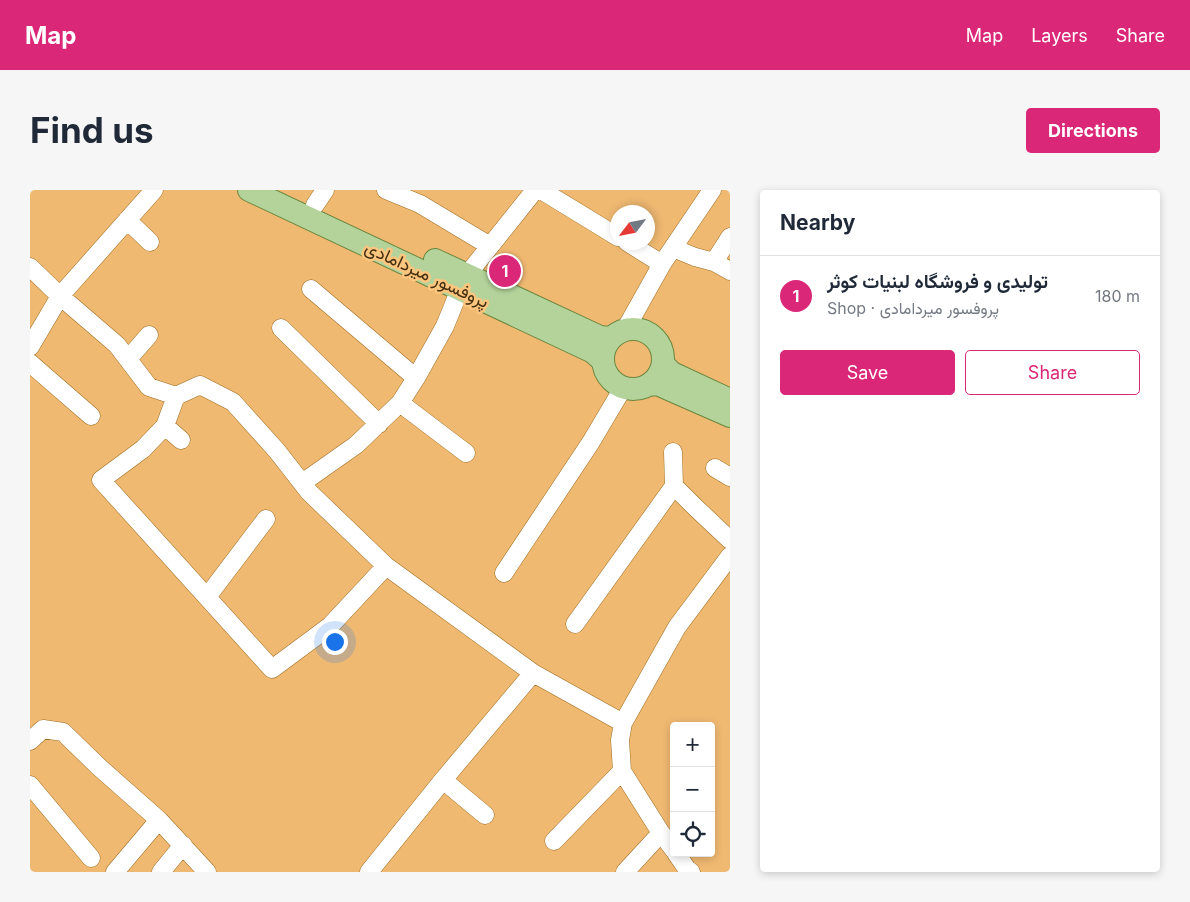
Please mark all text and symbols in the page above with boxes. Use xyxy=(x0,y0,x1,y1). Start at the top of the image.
text: Map xyxy=(25,21,76,50)
text: Map xyxy=(966,25,1003,46)
text: Layers xyxy=(1031,25,1088,46)
text: Share xyxy=(1116,25,1165,46)
button: Directions xyxy=(1026,108,1160,153)
text: Find us xyxy=(30,109,154,151)
north arrow xyxy=(610,205,655,250)
text: Nearby xyxy=(780,210,855,235)
street label: پروفسور میردامادی xyxy=(361,236,492,314)
pin: 1 xyxy=(489,252,521,290)
text: تولیدی و فروشگاه لبنیات کوثر xyxy=(827,270,1048,293)
text: 1 xyxy=(793,286,799,306)
text: 180 m xyxy=(1095,286,1140,306)
text: Shop · پروفسور میردامادی xyxy=(827,298,999,318)
button: Save xyxy=(780,350,955,395)
button: Share xyxy=(965,350,1140,395)
your location xyxy=(322,629,348,655)
map controls xyxy=(670,722,715,857)
button: + xyxy=(670,722,715,767)
button: − xyxy=(670,767,715,812)
button: locate xyxy=(670,812,715,857)

